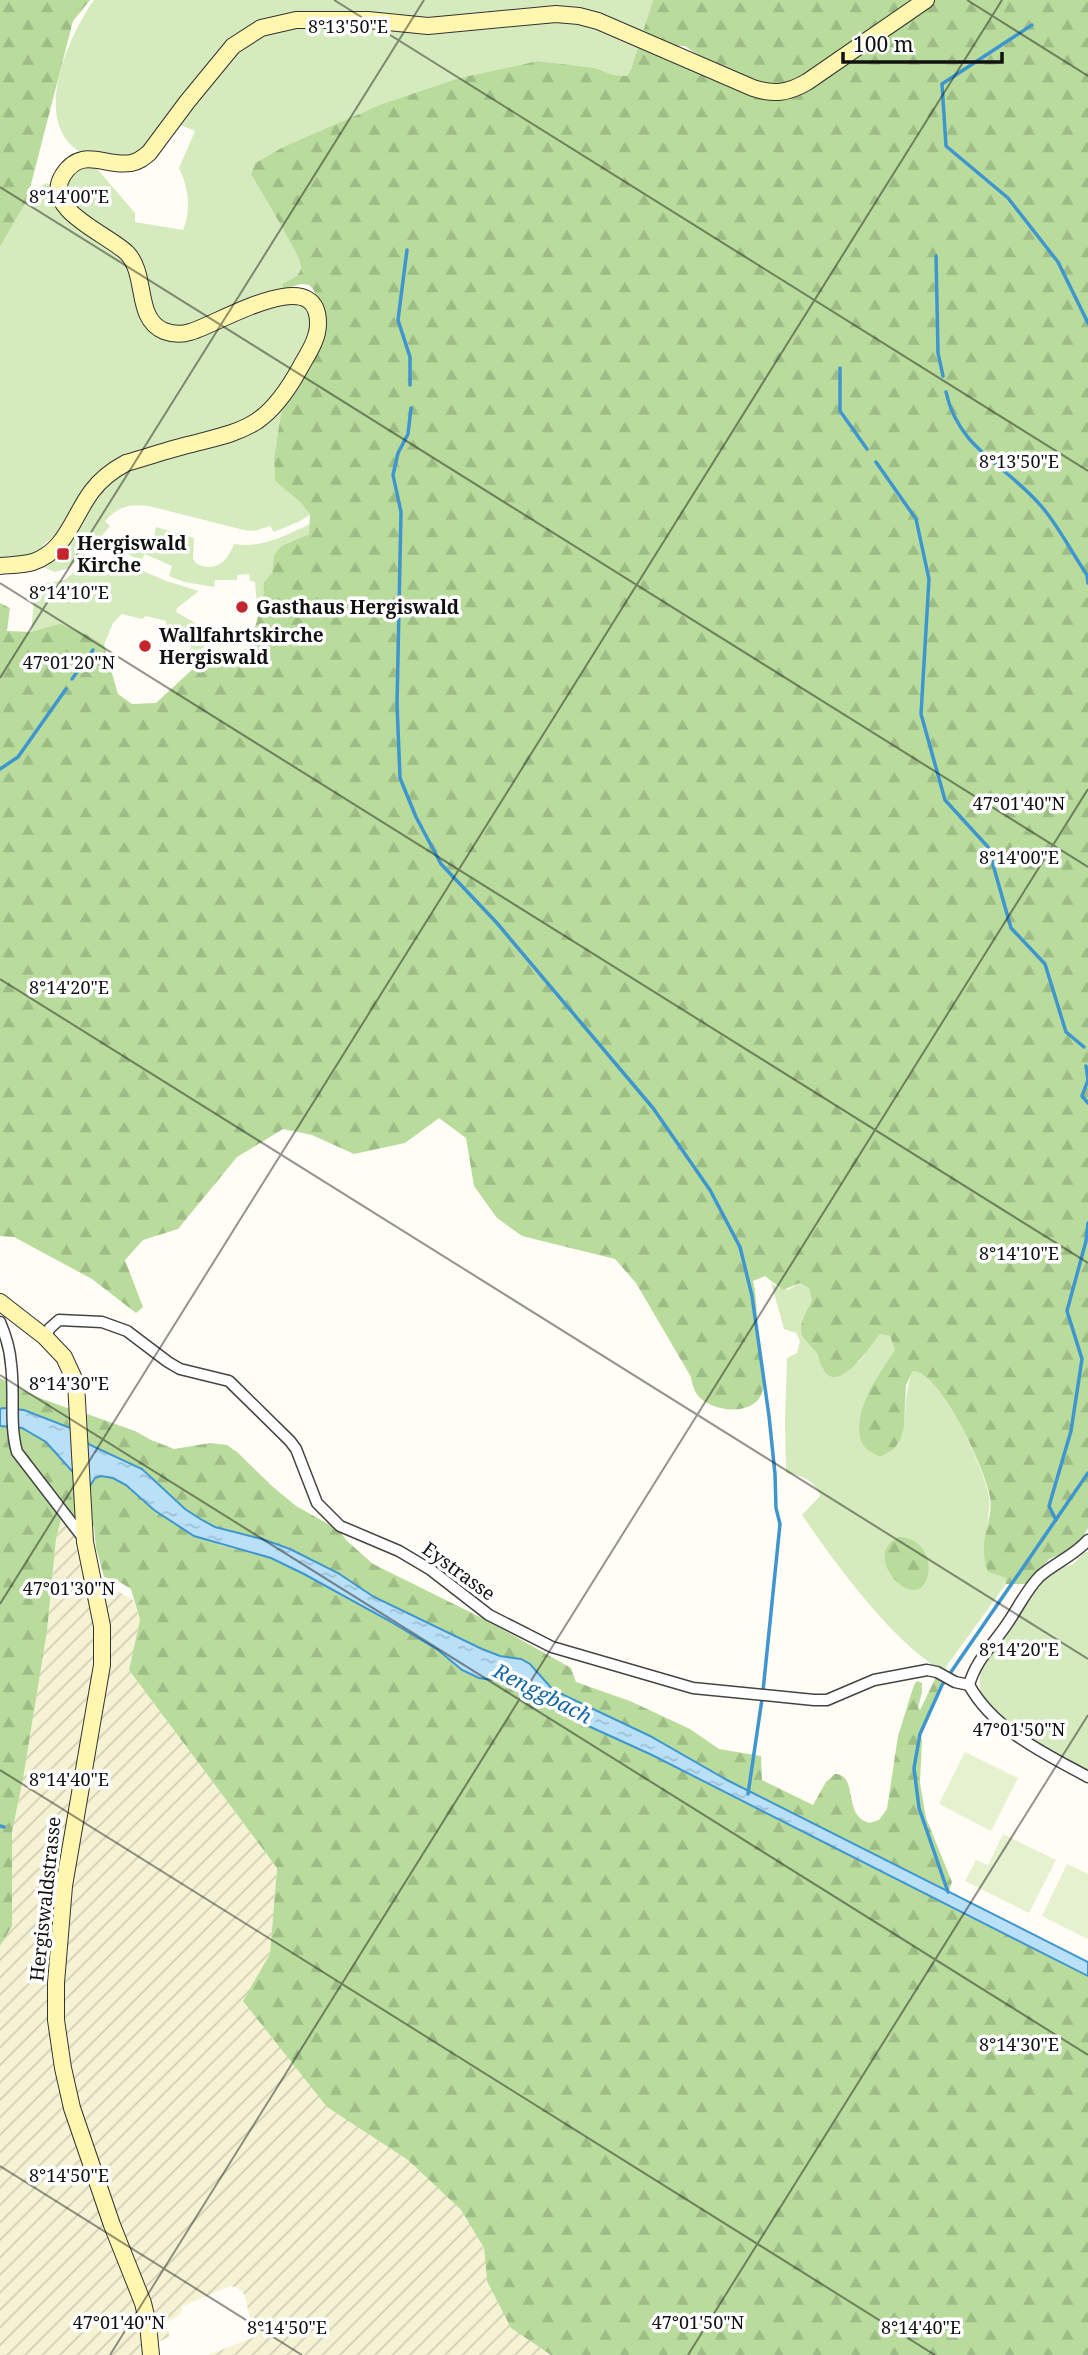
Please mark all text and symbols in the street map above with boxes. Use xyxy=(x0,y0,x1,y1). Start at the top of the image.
text: 8°13'50"E xyxy=(308,14,388,38)
scale bar xyxy=(843,21,1002,65)
text: 100 m xyxy=(853,30,914,58)
text: 8°14'00"E xyxy=(29,184,109,208)
text: 8°13'50"E xyxy=(979,449,1059,473)
place label: Hergiswald Kirche xyxy=(77,530,187,578)
marker: Hergiswald Kirche xyxy=(55,546,71,562)
text: 8°14'10"E xyxy=(29,580,109,604)
place label: Gasthaus Hergiswald xyxy=(256,594,460,620)
marker: Gasthaus Hergiswald xyxy=(234,599,250,615)
place label: Wallfahrtskirche Hergiswald xyxy=(159,622,324,670)
marker: Wallfahrtskirche Hergiswald xyxy=(137,638,153,654)
text: 47°01'20"N xyxy=(23,650,116,674)
text: 47°01'40"N xyxy=(973,791,1066,815)
text: 8°14'00"E xyxy=(979,845,1059,869)
text: 8°14'20"E xyxy=(29,975,109,999)
text: 8°14'10"E xyxy=(979,1241,1059,1265)
text: 8°14'30"E xyxy=(29,1371,109,1395)
street label: Eystrasse xyxy=(417,1536,501,1606)
text: 47°01'30"N xyxy=(23,1576,116,1600)
text: 8°14'20"E xyxy=(979,1637,1059,1661)
water label: Renggbach xyxy=(488,1656,597,1730)
text: 47°01'50"N xyxy=(973,1717,1066,1741)
text: 8°14'40"E xyxy=(29,1767,109,1791)
street label: Hergiswaldstrasse xyxy=(23,1815,67,1983)
text: 8°14'30"E xyxy=(979,2032,1059,2056)
text: 8°14'50"E xyxy=(29,2163,109,2187)
text: 47°01'40"N xyxy=(73,2310,166,2334)
text: 47°01'50"N xyxy=(652,2310,745,2334)
text: 8°14'50"E xyxy=(247,2315,327,2339)
text: 8°14'40"E xyxy=(881,2315,961,2339)

